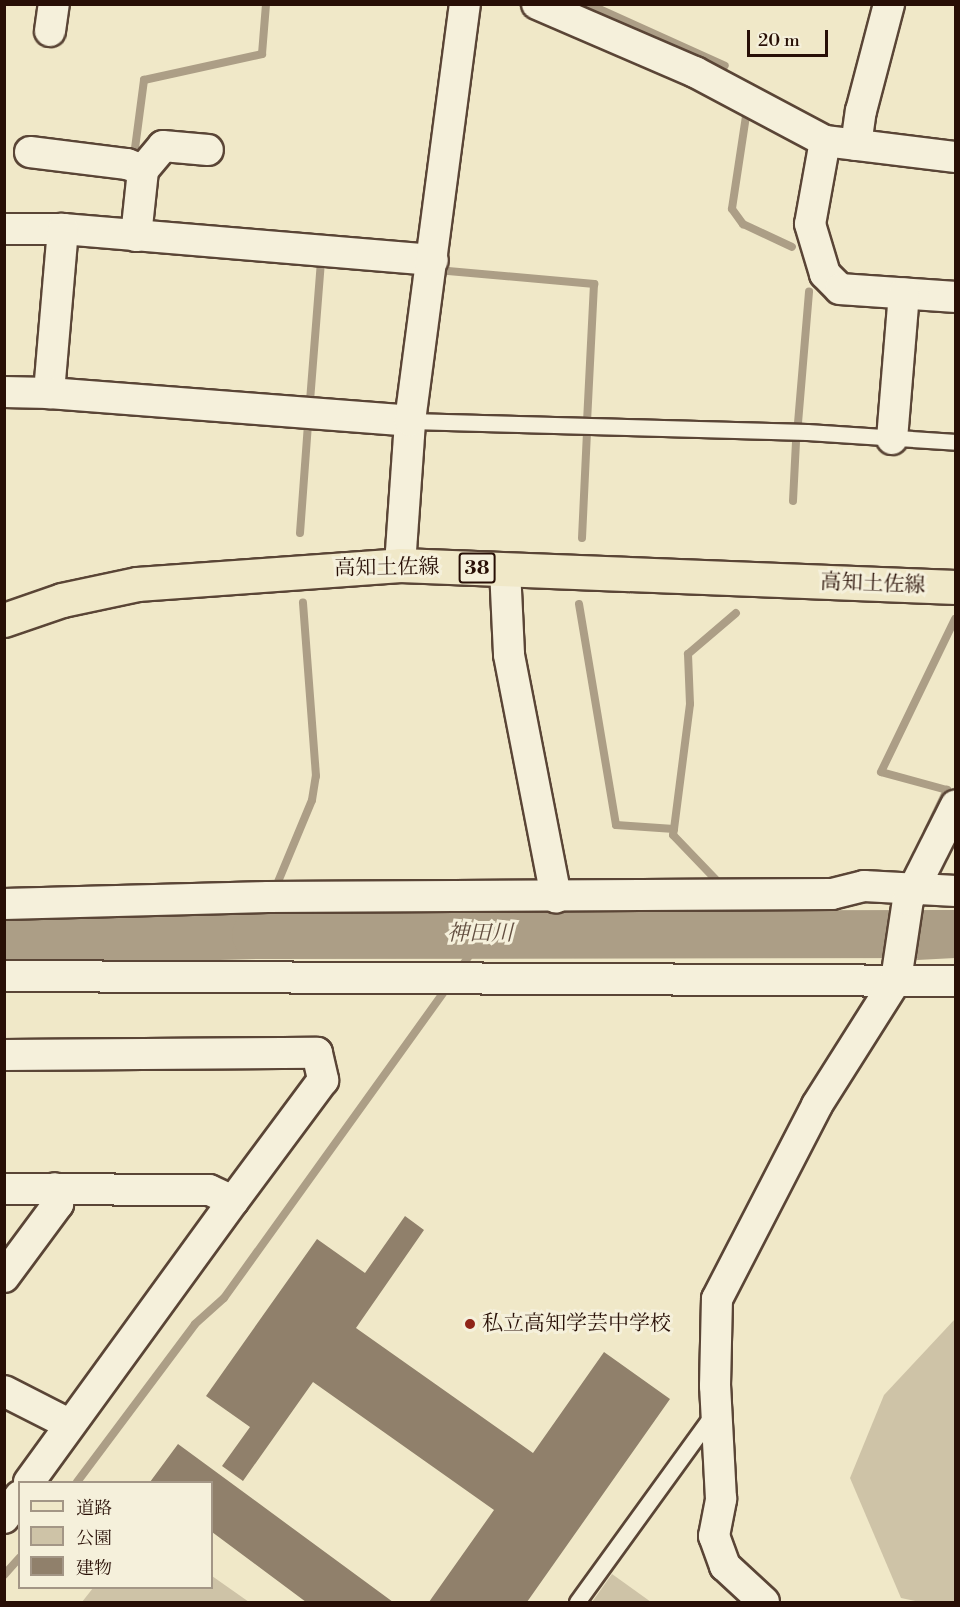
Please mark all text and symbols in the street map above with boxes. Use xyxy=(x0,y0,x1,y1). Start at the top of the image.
scale bar xyxy=(750,18,831,56)
text: 20 m xyxy=(758,29,800,52)
road number: 38 xyxy=(458,551,496,585)
street label: 高知土佐線 xyxy=(334,554,440,582)
street label: 高知土佐線 xyxy=(820,570,926,598)
water label: 神田川 xyxy=(447,921,513,947)
place label: 私立高知学芸中学校 xyxy=(482,1311,671,1337)
marker: 私立高知学芸中学校 xyxy=(463,1317,477,1331)
legend xyxy=(18,1481,213,1589)
text: 道路 xyxy=(76,1497,112,1520)
text: 公園 xyxy=(76,1527,112,1550)
text: 建物 xyxy=(76,1557,112,1580)

